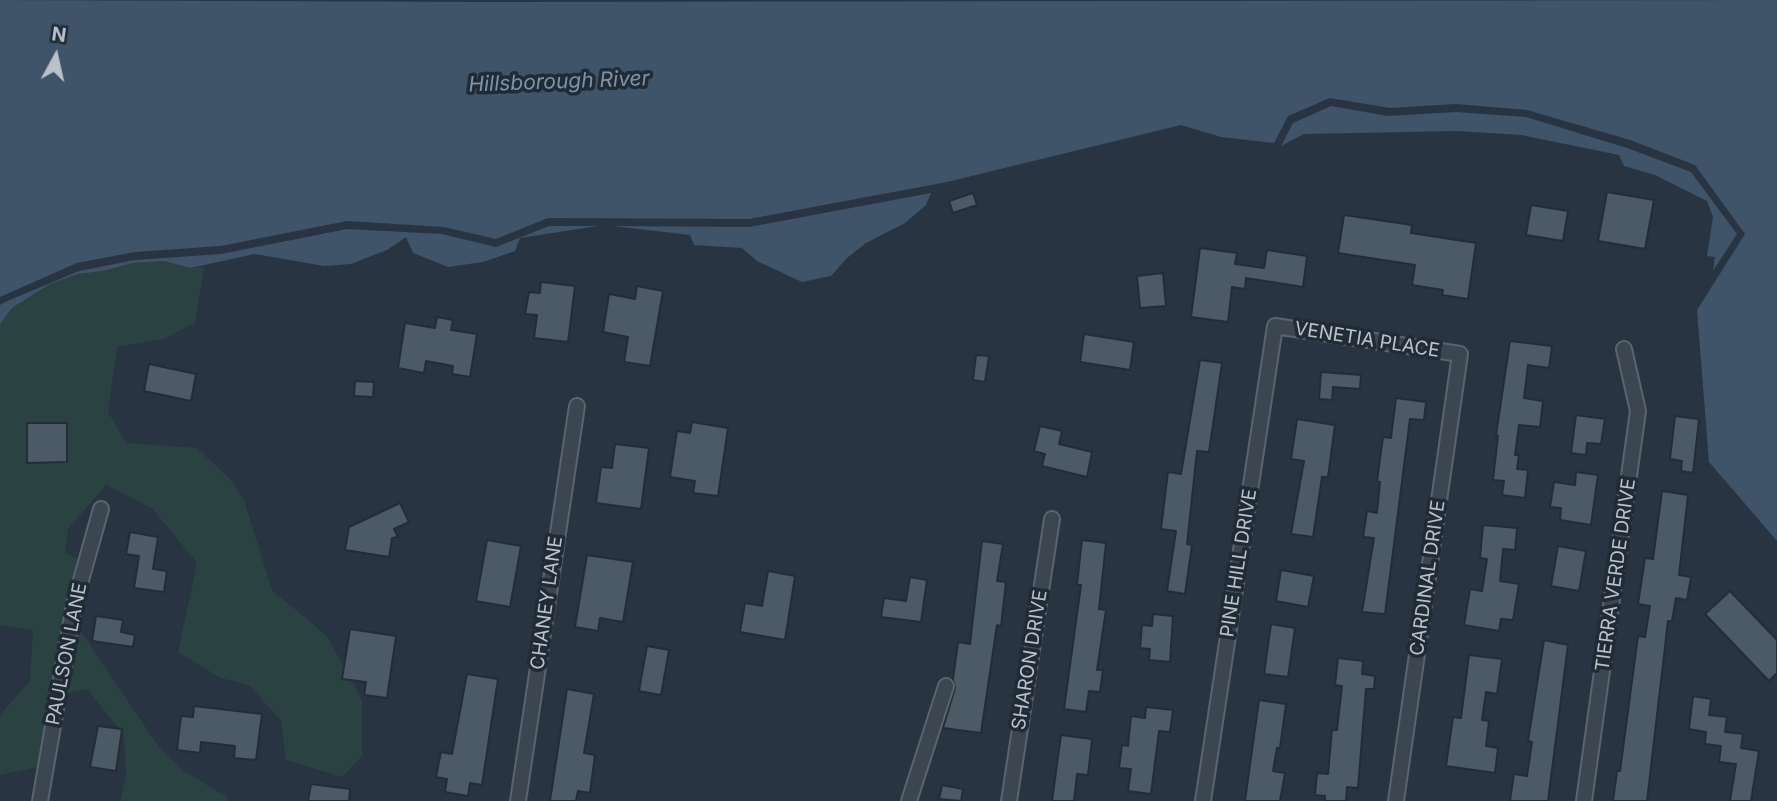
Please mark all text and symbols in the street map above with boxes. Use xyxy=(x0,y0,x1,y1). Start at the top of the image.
north arrow xyxy=(21,21,91,91)
text: N xyxy=(50,22,68,47)
water label: Hillsborough River xyxy=(468,66,650,98)
street label: VENETIA PLACE xyxy=(1293,317,1441,363)
street label: TIERRA VERDE DRIVE xyxy=(1591,477,1641,673)
street label: PINE HILL DRIVE xyxy=(1216,487,1262,639)
street label: CARDINAL DRIVE xyxy=(1406,499,1450,657)
street label: CHANEY LANE xyxy=(526,535,568,671)
street label: PAULSON LANE xyxy=(42,581,92,727)
street label: SHARON DRIVE xyxy=(1008,588,1052,732)

